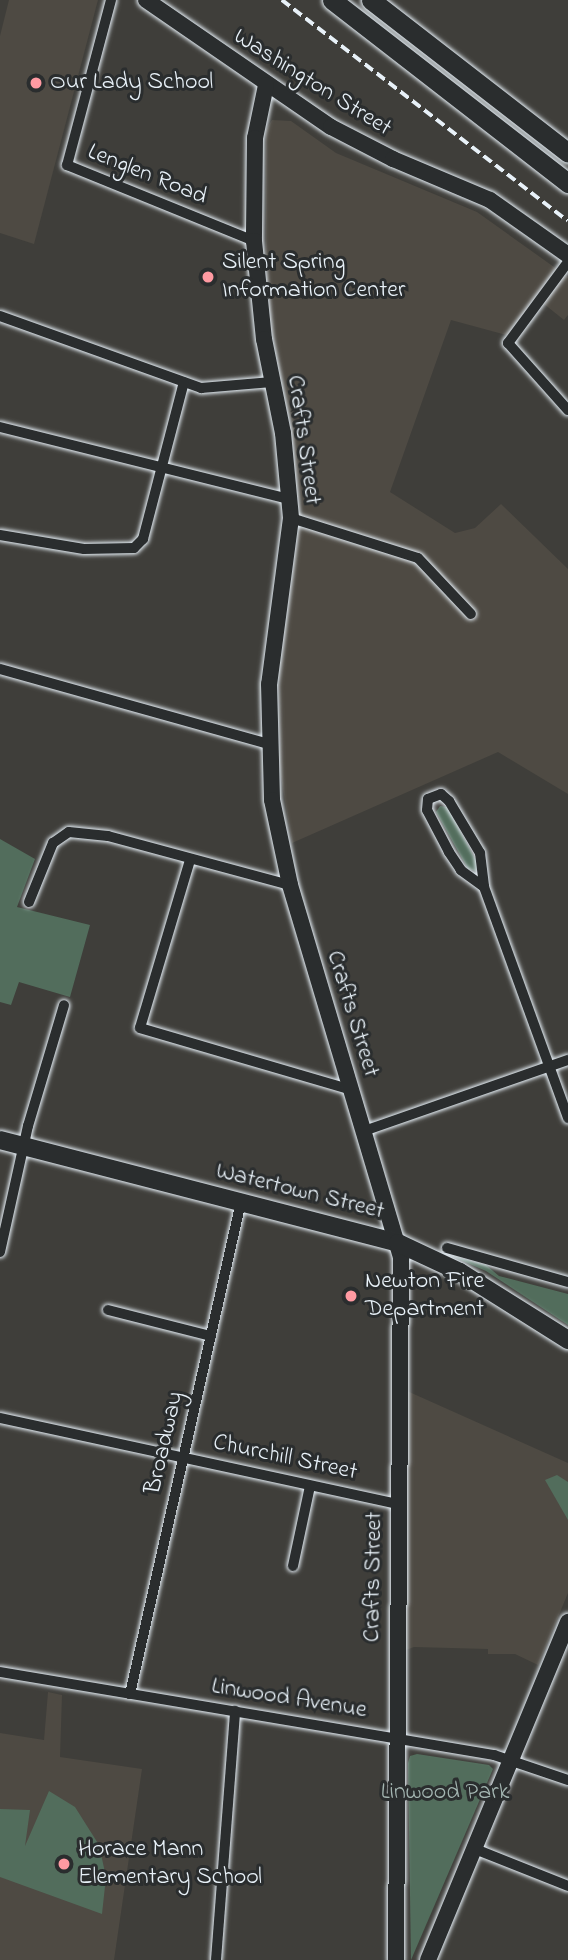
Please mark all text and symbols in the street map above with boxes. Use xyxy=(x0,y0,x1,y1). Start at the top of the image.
street label: Washington Street xyxy=(228,23,396,143)
place label: Our Lady School xyxy=(50,69,213,97)
marker: Our Lady School xyxy=(28,75,44,91)
street label: Lenglen Road xyxy=(83,138,211,212)
place label: Silent Spring Information Center xyxy=(222,249,405,305)
marker: Silent Spring Information Center xyxy=(200,269,216,285)
street label: Crafts Street xyxy=(280,373,326,507)
street label: Crafts Street xyxy=(319,947,385,1081)
street label: Watertown Street xyxy=(213,1157,387,1227)
place label: Newton Fire Department xyxy=(365,1268,484,1324)
marker: Newton Fire Department xyxy=(343,1288,359,1304)
street label: Broadway xyxy=(139,1389,191,1497)
street label: Churchill Street xyxy=(210,1429,360,1487)
street label: Crafts Street xyxy=(358,1512,390,1642)
street label: Linwood Avenue xyxy=(209,1673,369,1725)
park label: Linwood Park xyxy=(381,1779,509,1807)
place label: Horace Mann Elementary School xyxy=(78,1836,262,1892)
marker: Horace Mann Elementary School xyxy=(56,1856,72,1872)

